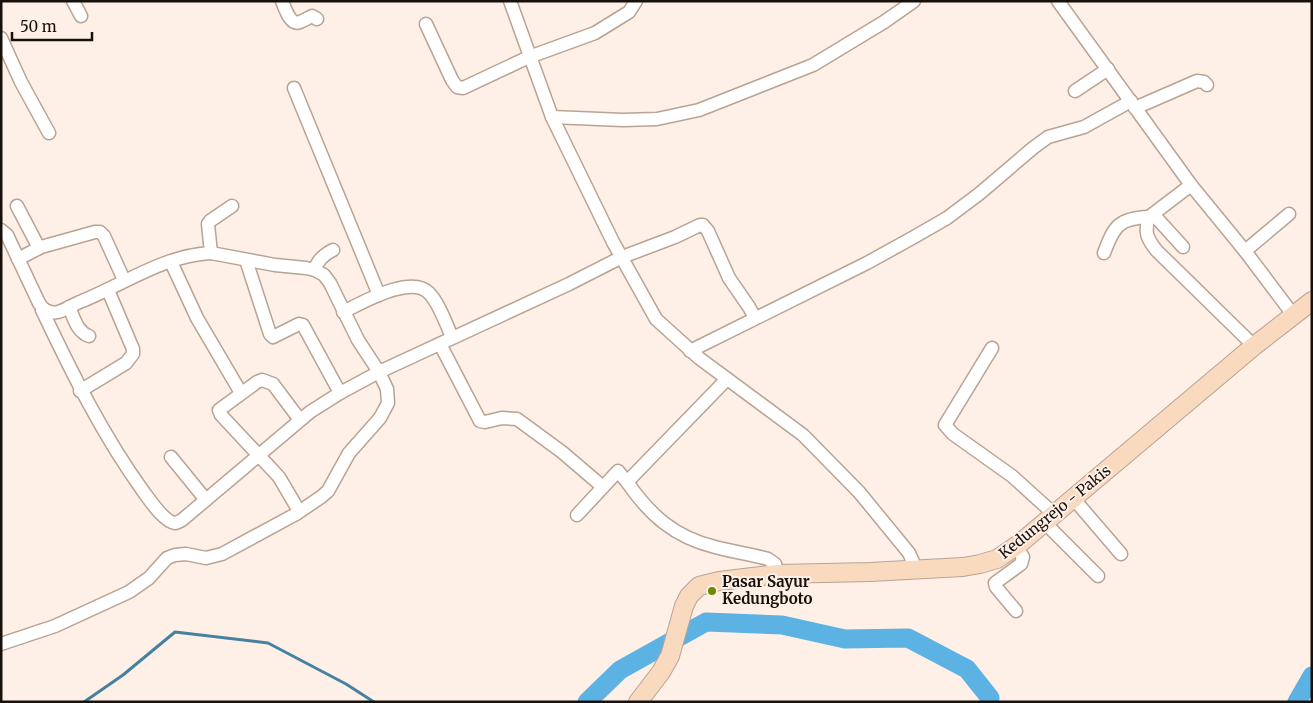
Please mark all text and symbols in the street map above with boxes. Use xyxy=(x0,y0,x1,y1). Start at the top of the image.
scale bar xyxy=(12,10,92,42)
text: 50 m xyxy=(20,17,57,36)
street label: Kedungrejo - Pakis xyxy=(995,461,1114,563)
place label: Pasar Sayur Kedungboto xyxy=(722,572,812,608)
marker: Pasar Sayur Kedungboto xyxy=(706,585,718,597)

